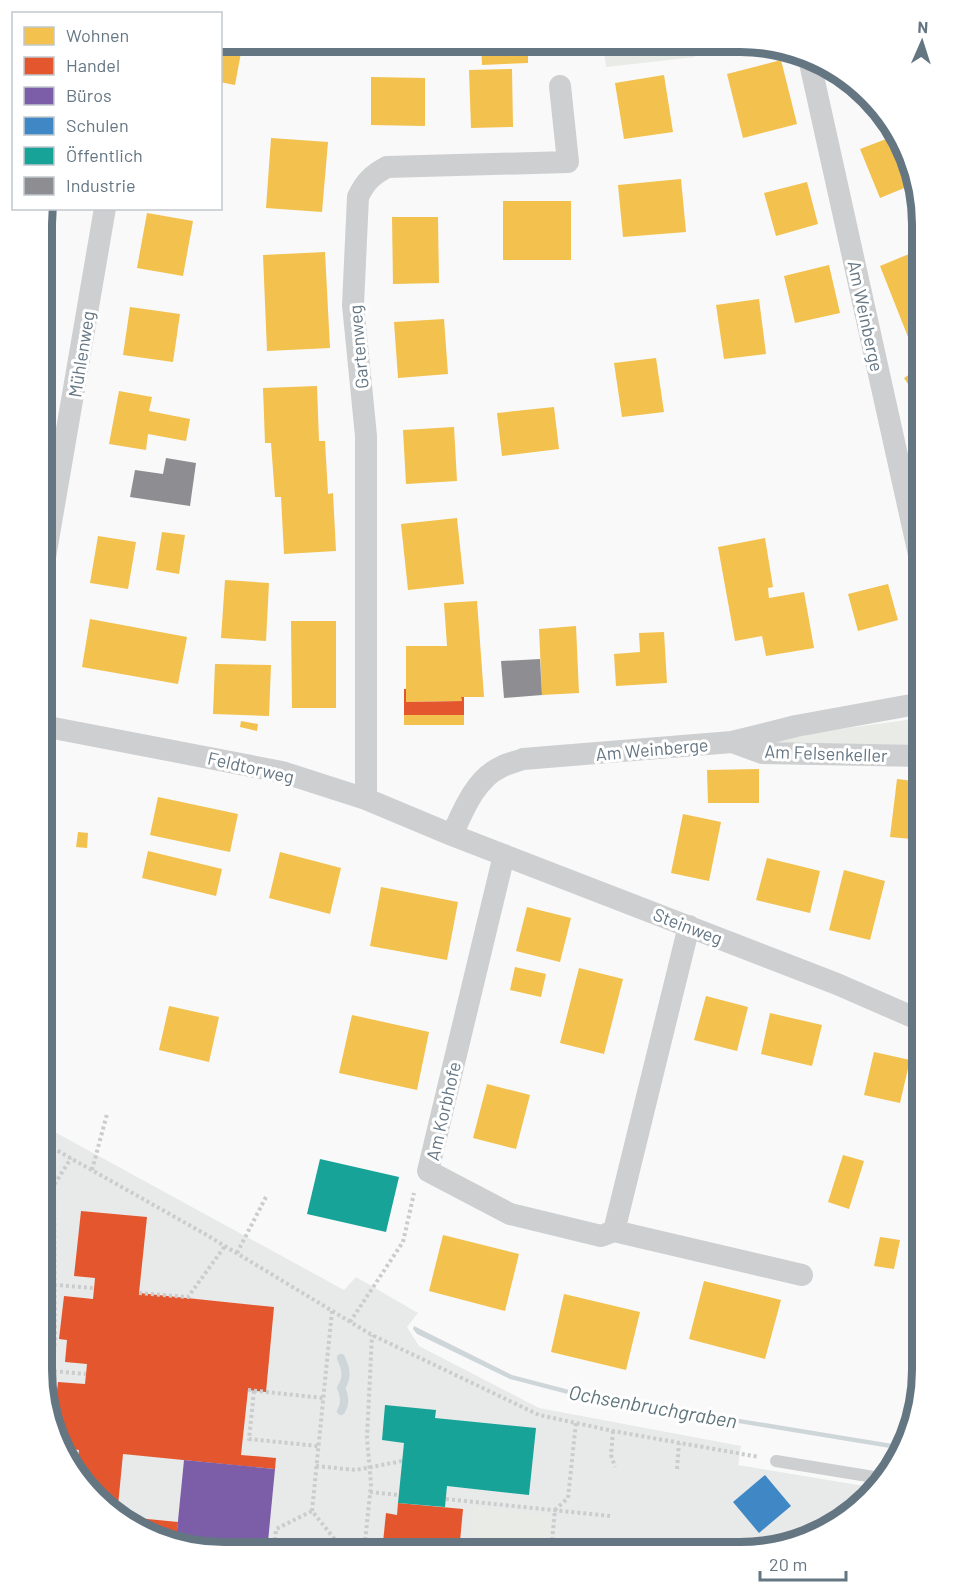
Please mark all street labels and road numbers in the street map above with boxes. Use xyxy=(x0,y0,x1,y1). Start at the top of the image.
street label: Am Weinberge xyxy=(843,258,889,374)
street label: Gartenweg xyxy=(343,304,373,390)
street label: Mühlenweg xyxy=(63,309,99,399)
street label: Am Weinberge xyxy=(595,733,709,765)
street label: Am Felsenkeller xyxy=(764,740,888,766)
street label: Feldtorweg xyxy=(206,746,296,788)
street label: Steinweg xyxy=(650,903,726,949)
street label: Am Korbhofe xyxy=(421,1059,465,1163)

